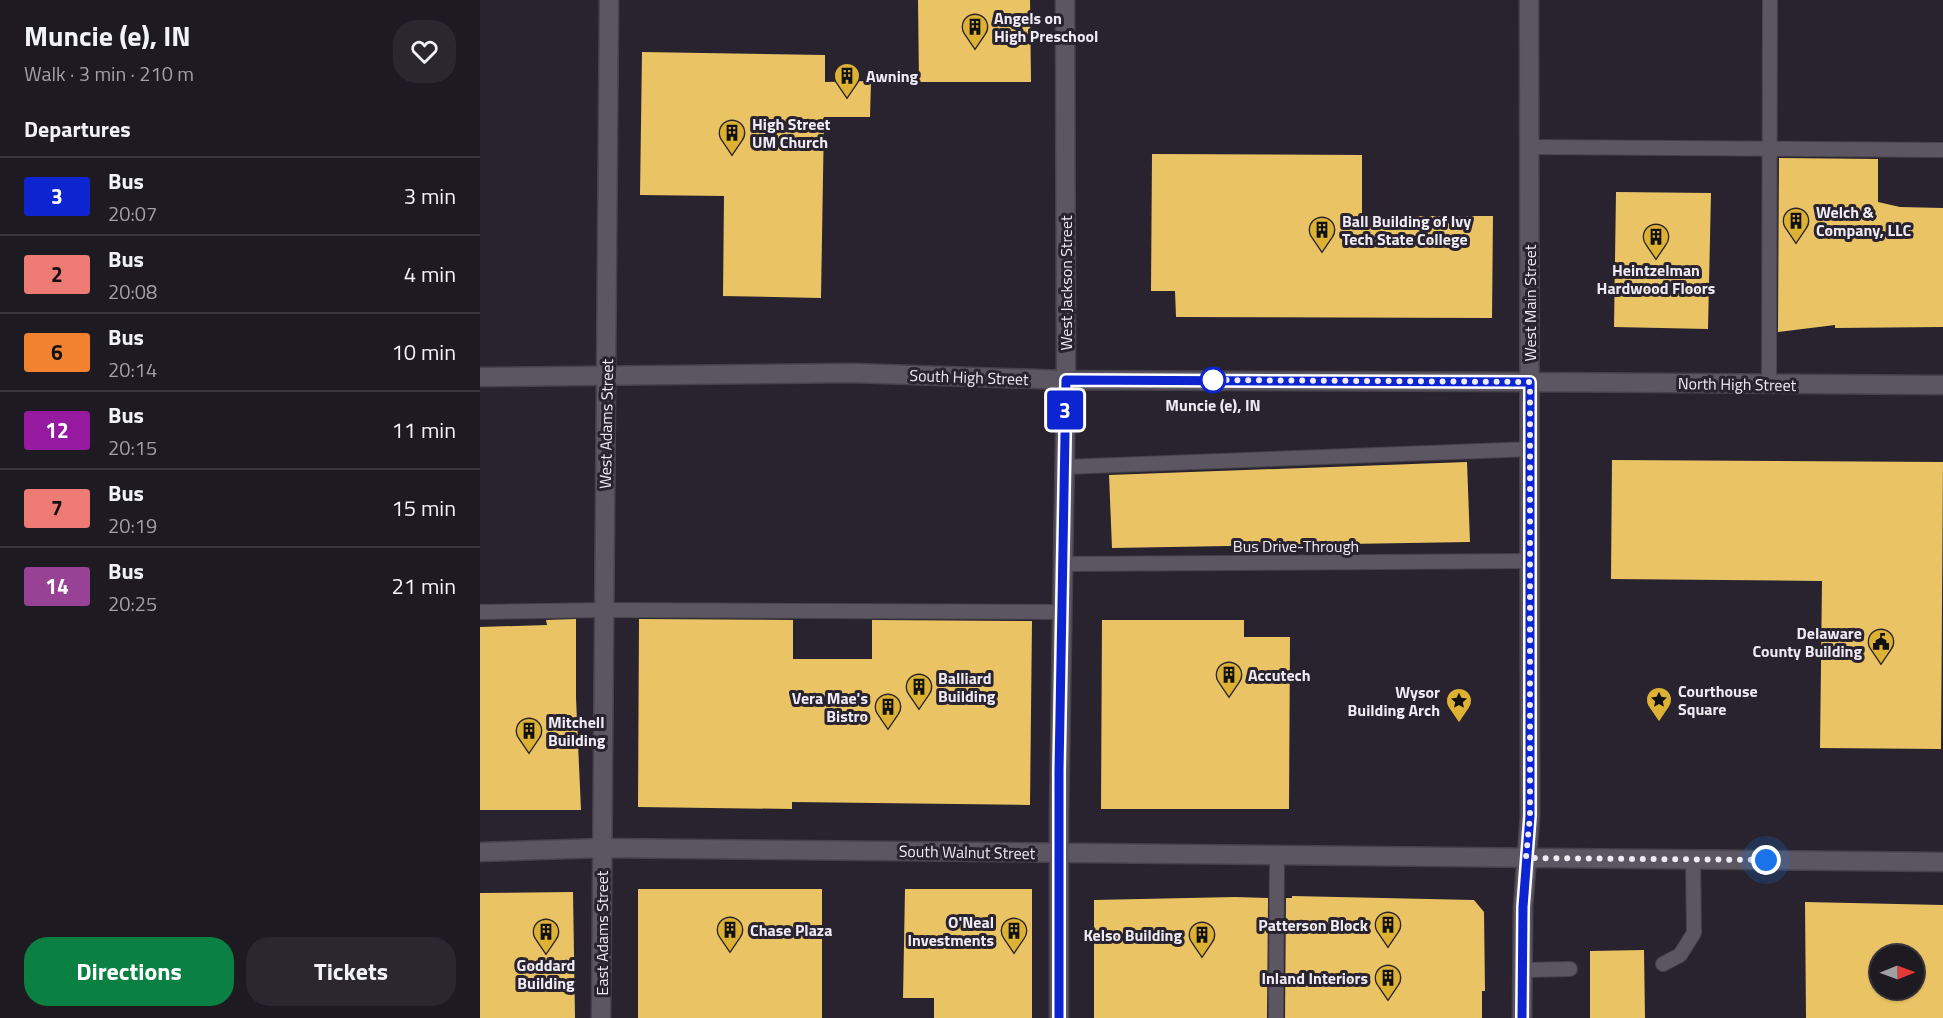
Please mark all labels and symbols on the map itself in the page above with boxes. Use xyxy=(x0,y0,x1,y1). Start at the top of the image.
place label: Angels on High Preschool xyxy=(994,6,1098,48)
building icon: Angels on High Preschool xyxy=(960,12,990,50)
building icon: Awning xyxy=(832,61,862,99)
place label: Awning xyxy=(866,64,919,88)
place label: High Street UM Church xyxy=(752,112,831,154)
building icon: High Street UM Church xyxy=(717,118,747,156)
place label: Welch & Company, LLC xyxy=(1816,200,1912,242)
building icon: Welch & Company, LLC xyxy=(1781,206,1811,244)
place label: Ball Building of Ivy Tech State College xyxy=(1342,209,1471,251)
street label: West Jackson Street xyxy=(1054,215,1078,351)
building icon: Ball Building of Ivy Tech State College xyxy=(1307,215,1337,253)
building icon: Heintzelman Hardwood Floors xyxy=(1641,222,1671,260)
street label: West Main Street xyxy=(1518,244,1542,361)
place label: Heintzelman Hardwood Floors xyxy=(1597,258,1715,300)
street label: West Adams Street xyxy=(593,358,619,489)
street label: South High Street xyxy=(909,363,1029,391)
marker: Muncie (e), IN xyxy=(1200,367,1226,393)
street label: North High Street xyxy=(1678,371,1797,397)
line badge: 3 xyxy=(1046,390,1084,430)
place label: Muncie (e), IN xyxy=(1165,393,1261,417)
street label: Bus Drive-Through xyxy=(1233,534,1359,558)
place label: Delaware County Building xyxy=(1753,621,1862,663)
public building icon: Delaware County Building xyxy=(1866,627,1896,665)
building icon: Accutech xyxy=(1214,660,1244,698)
place label: Accutech xyxy=(1248,663,1311,687)
place label: Balliard Building xyxy=(938,666,996,708)
building icon: Balliard Building xyxy=(904,672,934,710)
place label: Courthouse Square xyxy=(1678,679,1758,721)
place label: Wysor Building Arch xyxy=(1348,680,1440,722)
place icon: Courthouse Square xyxy=(1644,685,1674,723)
place label: Vera Mae's Bistro xyxy=(792,686,868,728)
place icon: Wysor Building Arch xyxy=(1444,686,1474,724)
building icon: Vera Mae's Bistro xyxy=(873,692,903,730)
place label: Mitchell Building xyxy=(548,710,606,752)
building icon: Mitchell Building xyxy=(514,716,544,754)
street label: South Walnut Street xyxy=(899,839,1036,865)
your location xyxy=(1751,845,1781,875)
street label: East Adams Street xyxy=(590,870,614,995)
place label: O'Neal Investments xyxy=(907,910,994,952)
building icon: Patterson Block xyxy=(1373,910,1403,948)
place label: Patterson Block xyxy=(1258,913,1369,937)
building icon: Chase Plaza xyxy=(715,915,745,953)
building icon: O'Neal Investments xyxy=(999,916,1029,954)
building icon: Goddard Building xyxy=(531,917,561,955)
place label: Chase Plaza xyxy=(750,918,832,942)
building icon: Kelso Building xyxy=(1187,920,1217,958)
place label: Kelso Building xyxy=(1083,923,1182,947)
north arrow xyxy=(1870,945,1924,999)
place label: Goddard Building xyxy=(517,953,575,995)
building icon: Inland Interiors xyxy=(1373,963,1403,1001)
place label: Inland Interiors xyxy=(1261,966,1368,990)

